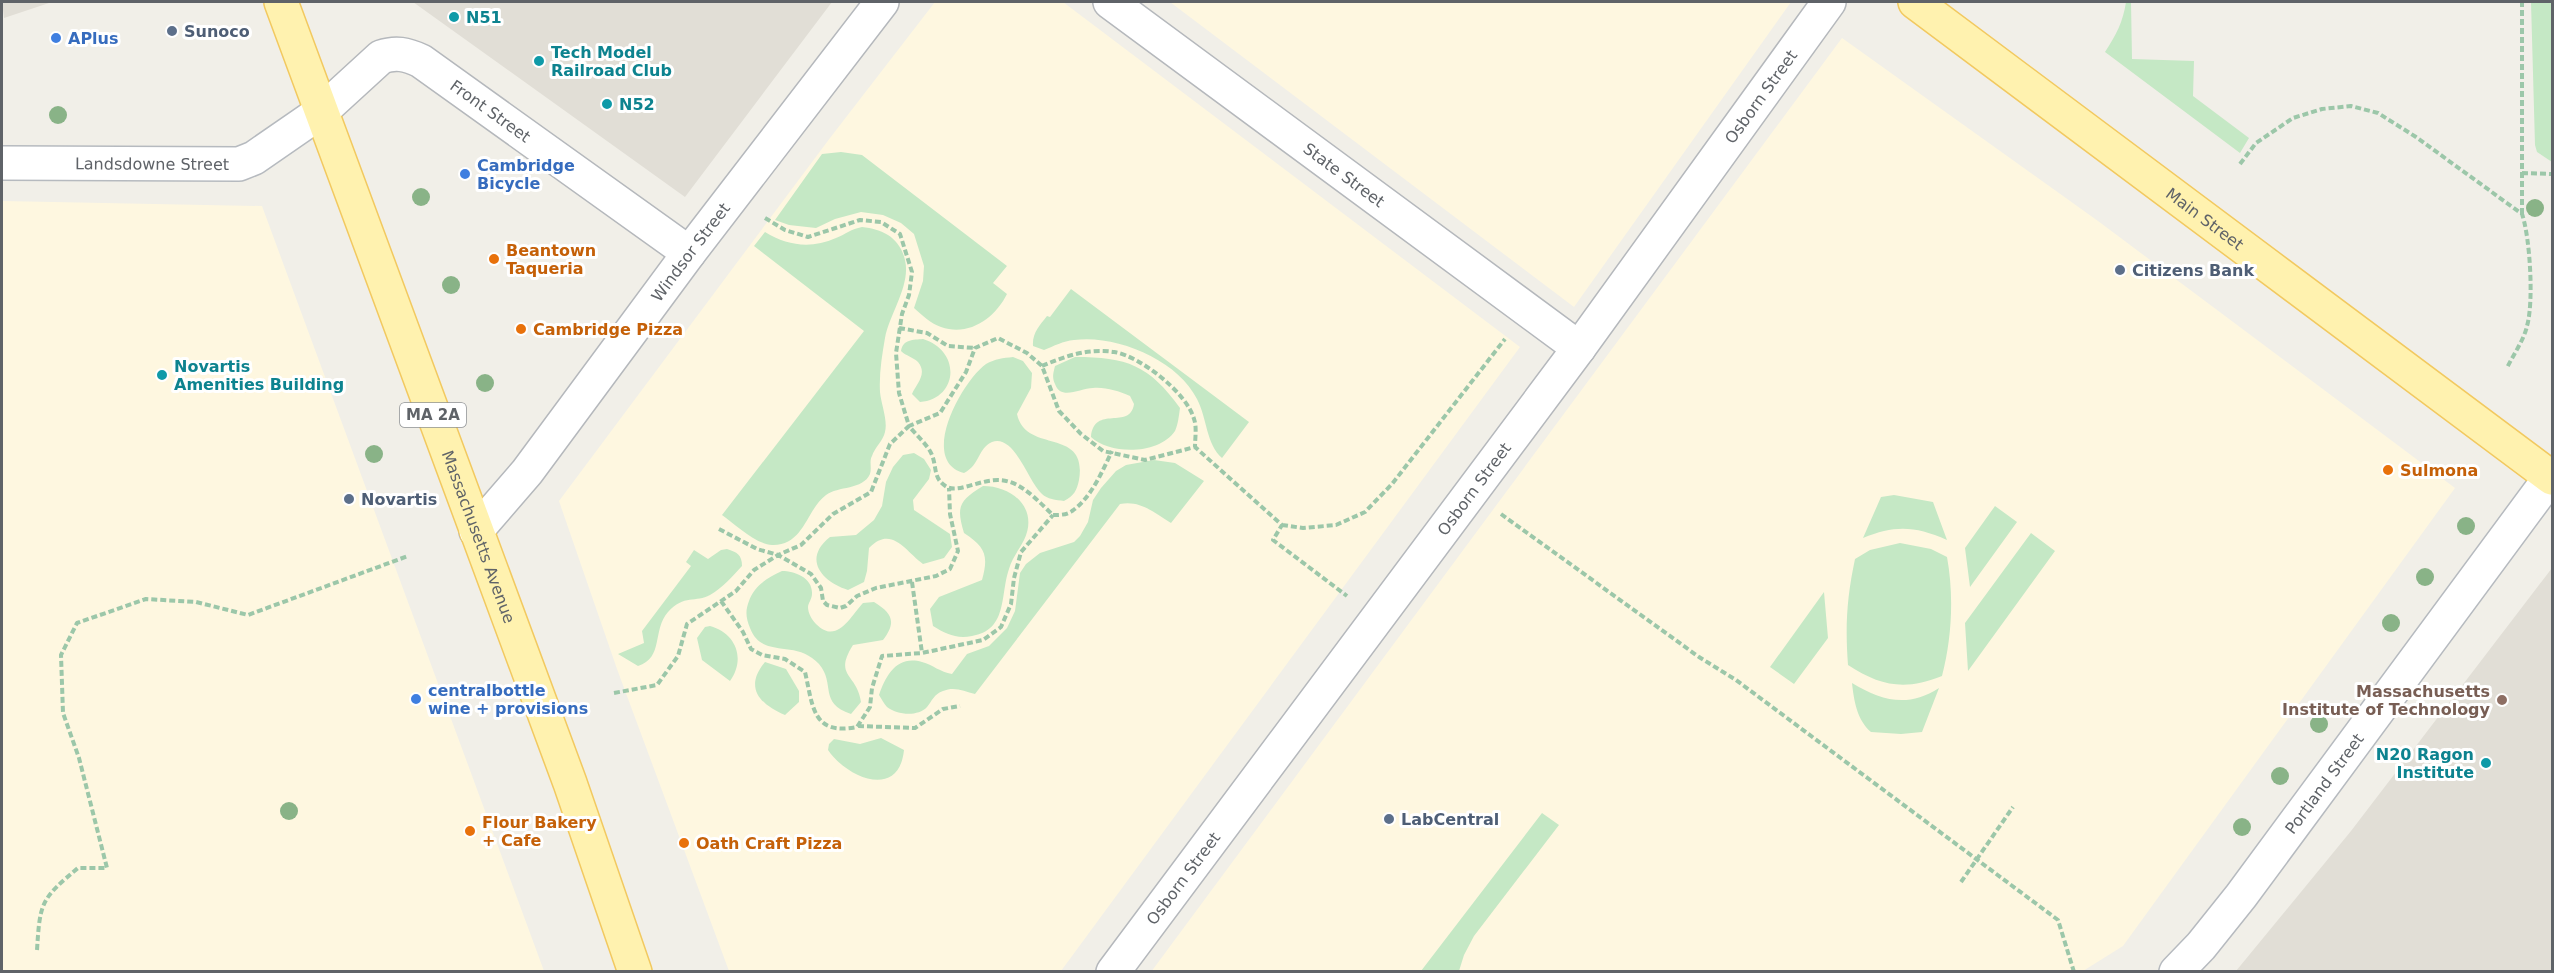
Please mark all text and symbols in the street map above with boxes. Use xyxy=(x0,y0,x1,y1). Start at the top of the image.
place label: N51 xyxy=(466,8,502,27)
marker: N51 xyxy=(447,10,461,24)
place label: Sunoco xyxy=(184,22,250,41)
marker: Sunoco xyxy=(165,24,179,38)
place label: APlus xyxy=(68,29,119,48)
marker: APlus xyxy=(49,31,63,45)
place label: Tech Model Railroad Club xyxy=(551,43,672,80)
street label: Osborn Street xyxy=(1721,46,1801,147)
marker: Tech Model Railroad Club xyxy=(532,54,546,68)
street label: Front Street xyxy=(446,76,534,146)
place label: N52 xyxy=(619,95,655,114)
marker: N52 xyxy=(600,97,614,111)
street label: State Street xyxy=(1300,139,1388,211)
street label: Landsdowne Street xyxy=(75,154,229,174)
place label: Cambridge Bicycle xyxy=(477,156,575,193)
marker: Cambridge Bicycle xyxy=(458,167,472,181)
street label: Main Street xyxy=(2162,184,2247,254)
street label: Windsor Street xyxy=(647,199,734,305)
place label: Beantown Taqueria xyxy=(506,241,596,278)
marker: Beantown Taqueria xyxy=(487,252,501,266)
place label: Citizens Bank xyxy=(2132,261,2254,280)
marker: Citizens Bank xyxy=(2113,263,2127,277)
place label: Cambridge Pizza xyxy=(533,320,683,339)
marker: Cambridge Pizza xyxy=(514,322,528,336)
place label: Novartis Amenities Building xyxy=(174,357,344,394)
marker: Novartis Amenities Building xyxy=(155,368,169,382)
road number: MA 2A xyxy=(400,403,466,427)
street label: Osborn Street xyxy=(1433,439,1515,539)
street label: Massachusetts Avenue xyxy=(438,448,519,626)
place label: Sulmona xyxy=(2400,461,2478,480)
marker: Sulmona xyxy=(2381,463,2395,477)
place label: Novartis xyxy=(361,490,437,509)
marker: Novartis xyxy=(342,492,356,506)
place label: centralbottle wine + provisions xyxy=(428,681,588,718)
place label: Massachusetts Institute of Technology xyxy=(2282,682,2491,719)
marker: centralbottle wine + provisions xyxy=(409,692,423,706)
marker: Massachusetts Institute of Technology xyxy=(2495,693,2509,707)
street label: Portland Street xyxy=(2281,730,2368,838)
place label: N20 Ragon Institute xyxy=(2376,745,2474,782)
marker: N20 Ragon Institute xyxy=(2479,756,2493,770)
place label: LabCentral xyxy=(1401,810,1499,829)
marker: LabCentral xyxy=(1382,812,1396,826)
place label: Flour Bakery + Cafe xyxy=(482,813,597,850)
marker: Flour Bakery + Cafe xyxy=(463,824,477,838)
street label: Osborn Street xyxy=(1143,828,1224,929)
place label: Oath Craft Pizza xyxy=(696,834,842,853)
marker: Oath Craft Pizza xyxy=(677,836,691,850)

